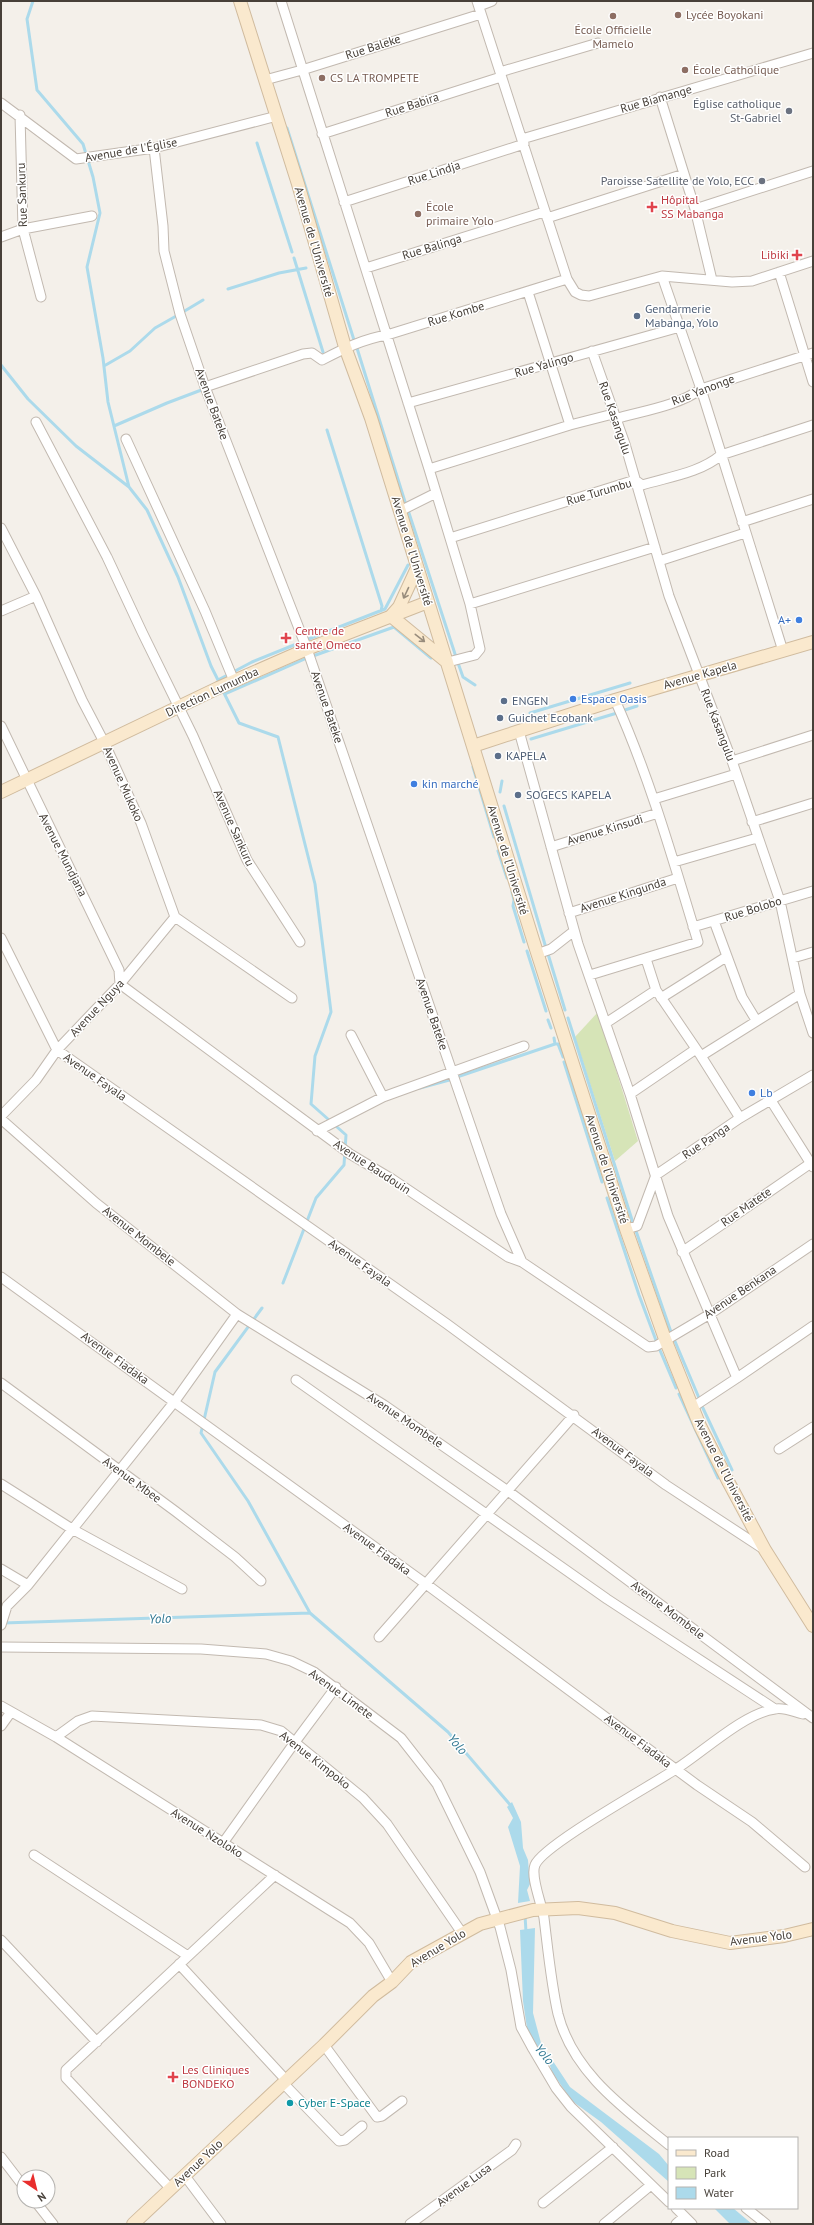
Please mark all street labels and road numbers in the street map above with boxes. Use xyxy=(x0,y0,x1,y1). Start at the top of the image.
street label: Rue Baleke xyxy=(343,31,402,62)
street label: Rue Biamange xyxy=(618,81,693,116)
street label: Rue Babira xyxy=(383,89,441,120)
street label: Avenue de l'Église xyxy=(84,134,178,165)
street label: Rue Lindja xyxy=(406,157,462,188)
street label: Rue Sankuru xyxy=(13,163,30,227)
street label: Avenue de l’Université xyxy=(292,185,337,299)
street label: Rue Balinga xyxy=(400,230,463,263)
street label: Rue Kombe xyxy=(426,298,486,329)
street label: Rue Yalingo xyxy=(513,349,575,380)
street label: Avenue Bateke xyxy=(193,366,232,442)
street label: Rue Yanonge xyxy=(669,371,736,408)
street label: Rue Kasangulu xyxy=(596,379,635,456)
street label: Rue Turumbu xyxy=(564,475,633,508)
street label: Avenue de l’Université xyxy=(389,494,436,608)
street label: Avenue Kapela xyxy=(661,657,738,692)
street label: Direction Lumumba xyxy=(163,663,261,720)
street label: Avenue Bateke xyxy=(308,669,347,745)
street label: Rue Kasangulu xyxy=(698,687,739,763)
street label: Avenue Mukoko xyxy=(100,744,147,824)
street label: Avenue Sankuru xyxy=(211,787,258,868)
street label: Avenue de l’Université xyxy=(485,803,532,917)
street label: Avenue Mundjana xyxy=(36,811,91,899)
street label: Avenue Kinsudi xyxy=(565,811,645,848)
street label: Avenue Kingunda xyxy=(578,874,668,916)
street label: Rue Bolobo xyxy=(722,893,783,924)
street label: Avenue Nguya xyxy=(66,976,127,1040)
street label: Avenue Bateke xyxy=(413,976,452,1052)
street label: Avenue Fayala xyxy=(61,1049,130,1104)
street label: Avenue de l’Université xyxy=(583,1112,632,1225)
street label: Rue Panga xyxy=(679,1119,732,1162)
street label: Avenue Baudouin xyxy=(331,1136,414,1197)
street label: Rue Matete xyxy=(718,1184,774,1229)
street label: Avenue Mombele xyxy=(100,1202,179,1269)
street label: Avenue Fayala xyxy=(326,1235,395,1290)
street label: Avenue Benkana xyxy=(700,1262,779,1321)
street label: Avenue Fiadaka xyxy=(78,1328,152,1387)
street label: Avenue Mombele xyxy=(364,1389,446,1451)
street label: Avenue de l’Université xyxy=(692,1416,757,1524)
street label: Avenue Fayala xyxy=(589,1423,657,1480)
street label: Avenue Mbee xyxy=(100,1453,164,1506)
street label: Avenue Fiadaka xyxy=(340,1519,414,1578)
street label: Avenue Mombele xyxy=(628,1577,708,1642)
street label: Avenue Limete xyxy=(306,1665,376,1722)
street label: Avenue Fiadaka xyxy=(602,1710,675,1771)
street label: Avenue Kimpoko xyxy=(277,1727,354,1792)
street label: Avenue Nzoloko xyxy=(168,1804,246,1861)
street label: Avenue Yolo xyxy=(407,1925,468,1970)
street label: Avenue Yolo xyxy=(729,1926,793,1949)
street label: Avenue Yolo xyxy=(170,2136,226,2189)
street label: Avenue Lusa xyxy=(433,2160,494,2210)

